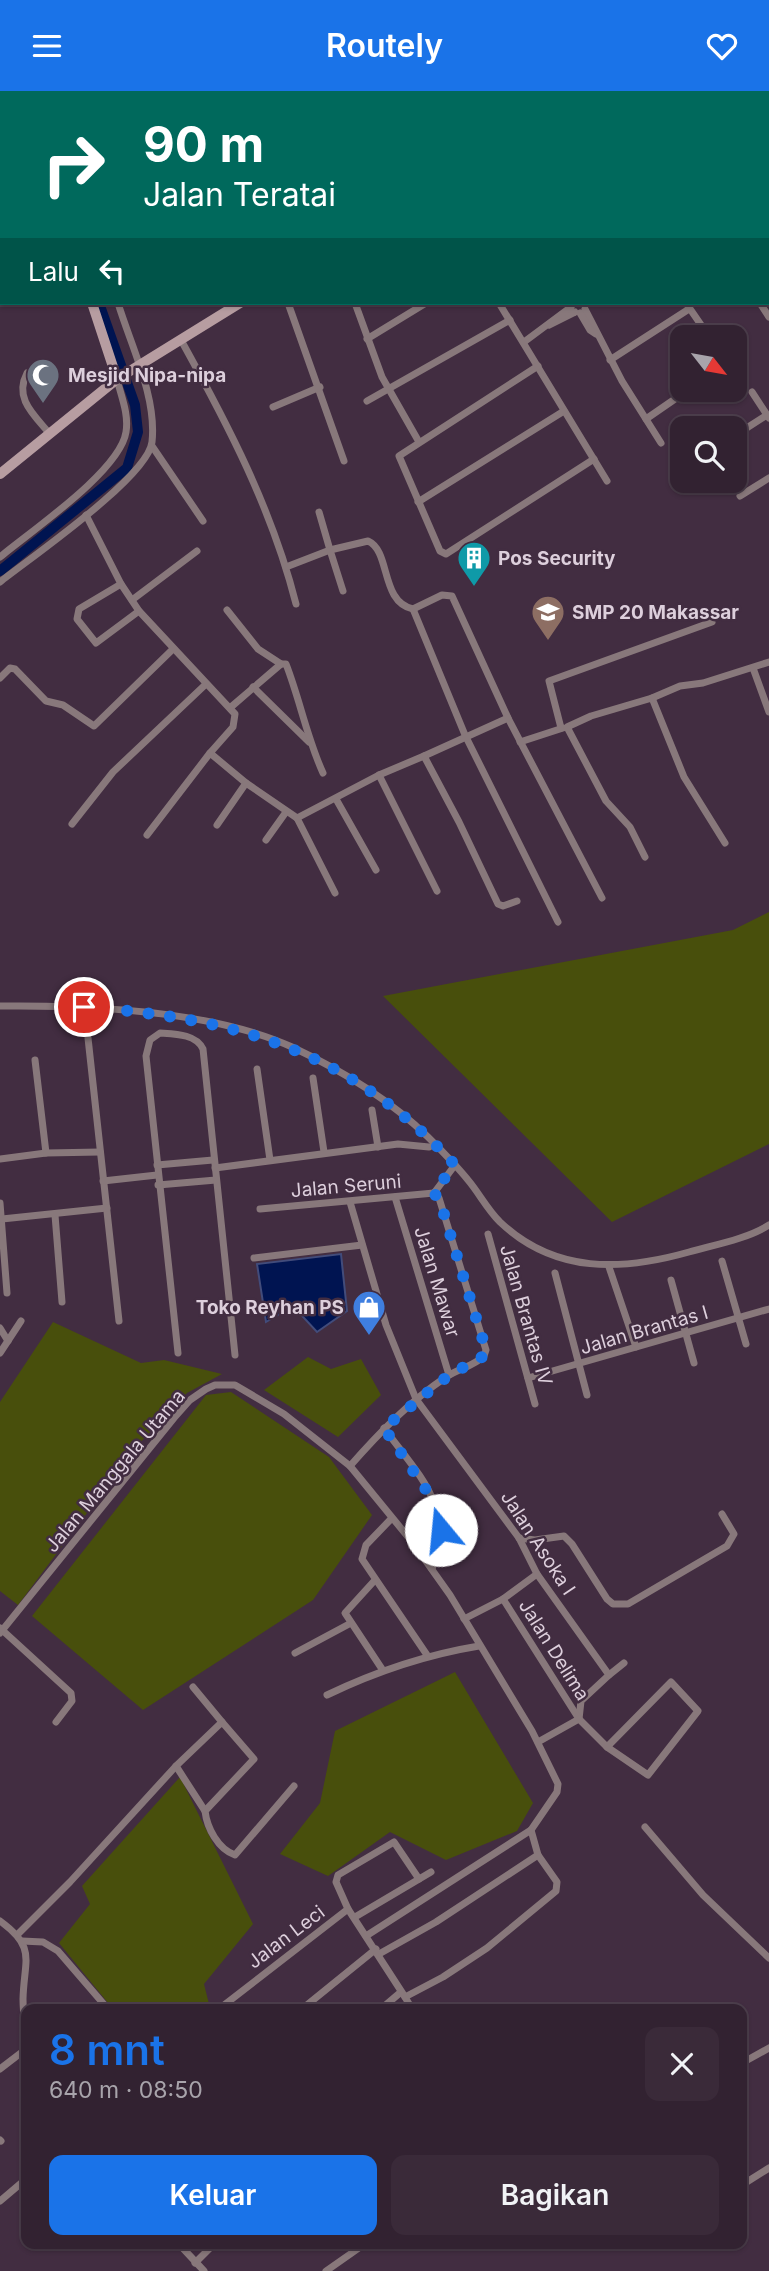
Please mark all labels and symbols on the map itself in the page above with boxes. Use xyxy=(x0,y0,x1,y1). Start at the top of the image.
north arrow xyxy=(670,325,747,403)
mosque icon: Mesjid Nipa-nipa xyxy=(24,356,62,405)
place label: Mesjid Nipa-nipa xyxy=(68,364,226,387)
building icon: Pos Security xyxy=(455,539,493,588)
place label: Pos Security xyxy=(498,547,616,570)
school or university icon: SMP 20 Makassar xyxy=(529,593,567,642)
place label: SMP 20 Makassar xyxy=(572,601,739,624)
pin xyxy=(54,977,114,1037)
street label: Jalan Seruni xyxy=(290,1170,402,1202)
street label: Jalan Mawar xyxy=(409,1224,465,1340)
street label: Jalan Brantas IV xyxy=(495,1242,557,1388)
shop icon: Toko Reyhan PS xyxy=(350,1288,388,1337)
place label: Toko Reyhan PS xyxy=(196,1296,344,1319)
street label: Jalan Brantas I xyxy=(577,1301,711,1359)
street label: Jalan Manggala Utama xyxy=(40,1385,190,1557)
street label: Jalan Asoka I xyxy=(496,1487,580,1599)
position arrow xyxy=(404,1493,478,1567)
street label: Jalan Delima xyxy=(514,1595,594,1705)
street label: Jalan Leci xyxy=(243,1901,329,1973)

